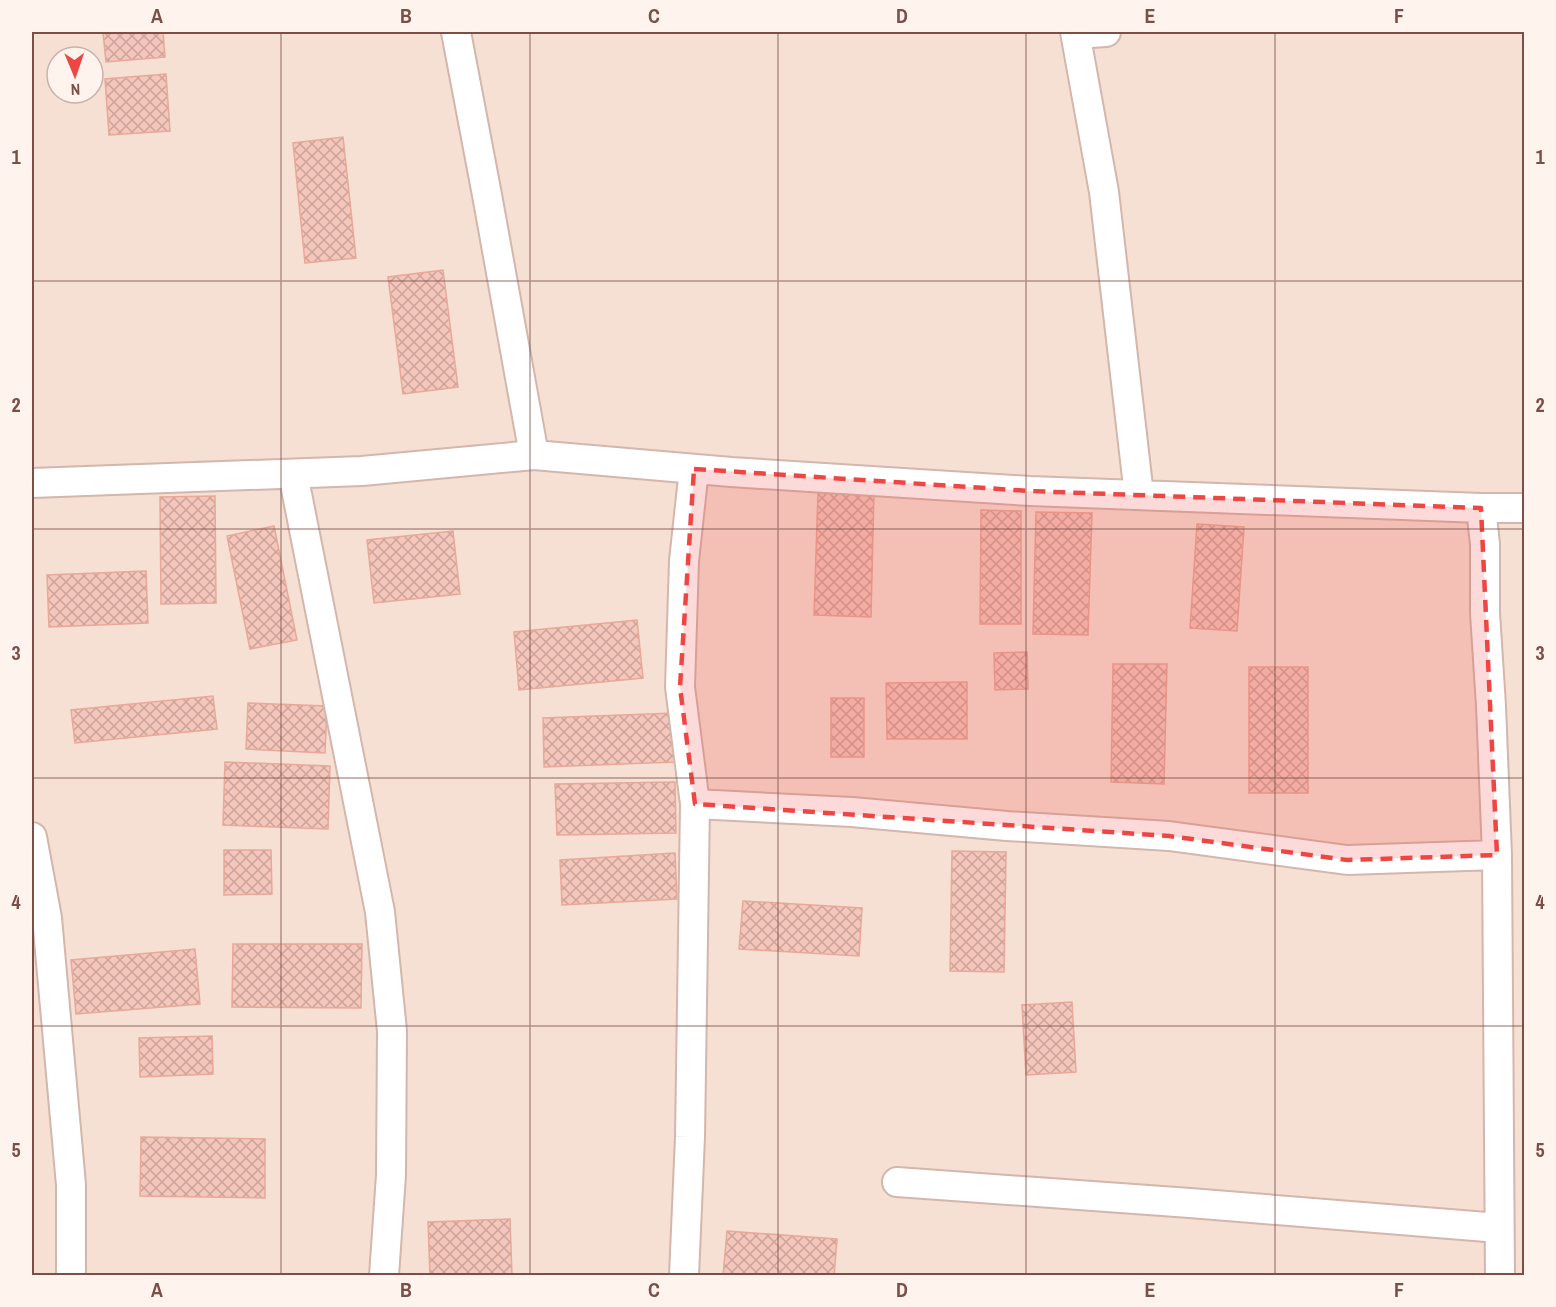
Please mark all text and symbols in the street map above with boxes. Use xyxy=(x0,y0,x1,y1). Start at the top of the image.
text: A xyxy=(151,2,163,29)
text: B xyxy=(400,2,412,29)
text: C xyxy=(648,2,660,29)
text: D xyxy=(896,2,908,29)
text: E xyxy=(1145,2,1156,29)
text: F xyxy=(1394,2,1404,29)
north arrow xyxy=(45,45,105,105)
text: N xyxy=(70,79,81,101)
text: 1 xyxy=(11,143,21,170)
text: 1 xyxy=(1535,143,1545,170)
text: 2 xyxy=(11,391,21,418)
text: 2 xyxy=(1535,391,1545,418)
text: 3 xyxy=(11,639,21,666)
text: 3 xyxy=(1535,639,1545,666)
text: 4 xyxy=(11,888,21,915)
text: 4 xyxy=(1535,888,1545,915)
text: 5 xyxy=(11,1136,21,1163)
text: 5 xyxy=(1535,1136,1545,1163)
text: A xyxy=(151,1276,163,1303)
text: B xyxy=(400,1276,412,1303)
text: C xyxy=(648,1276,660,1303)
text: D xyxy=(896,1276,908,1303)
text: E xyxy=(1145,1276,1156,1303)
text: F xyxy=(1394,1276,1404,1303)

